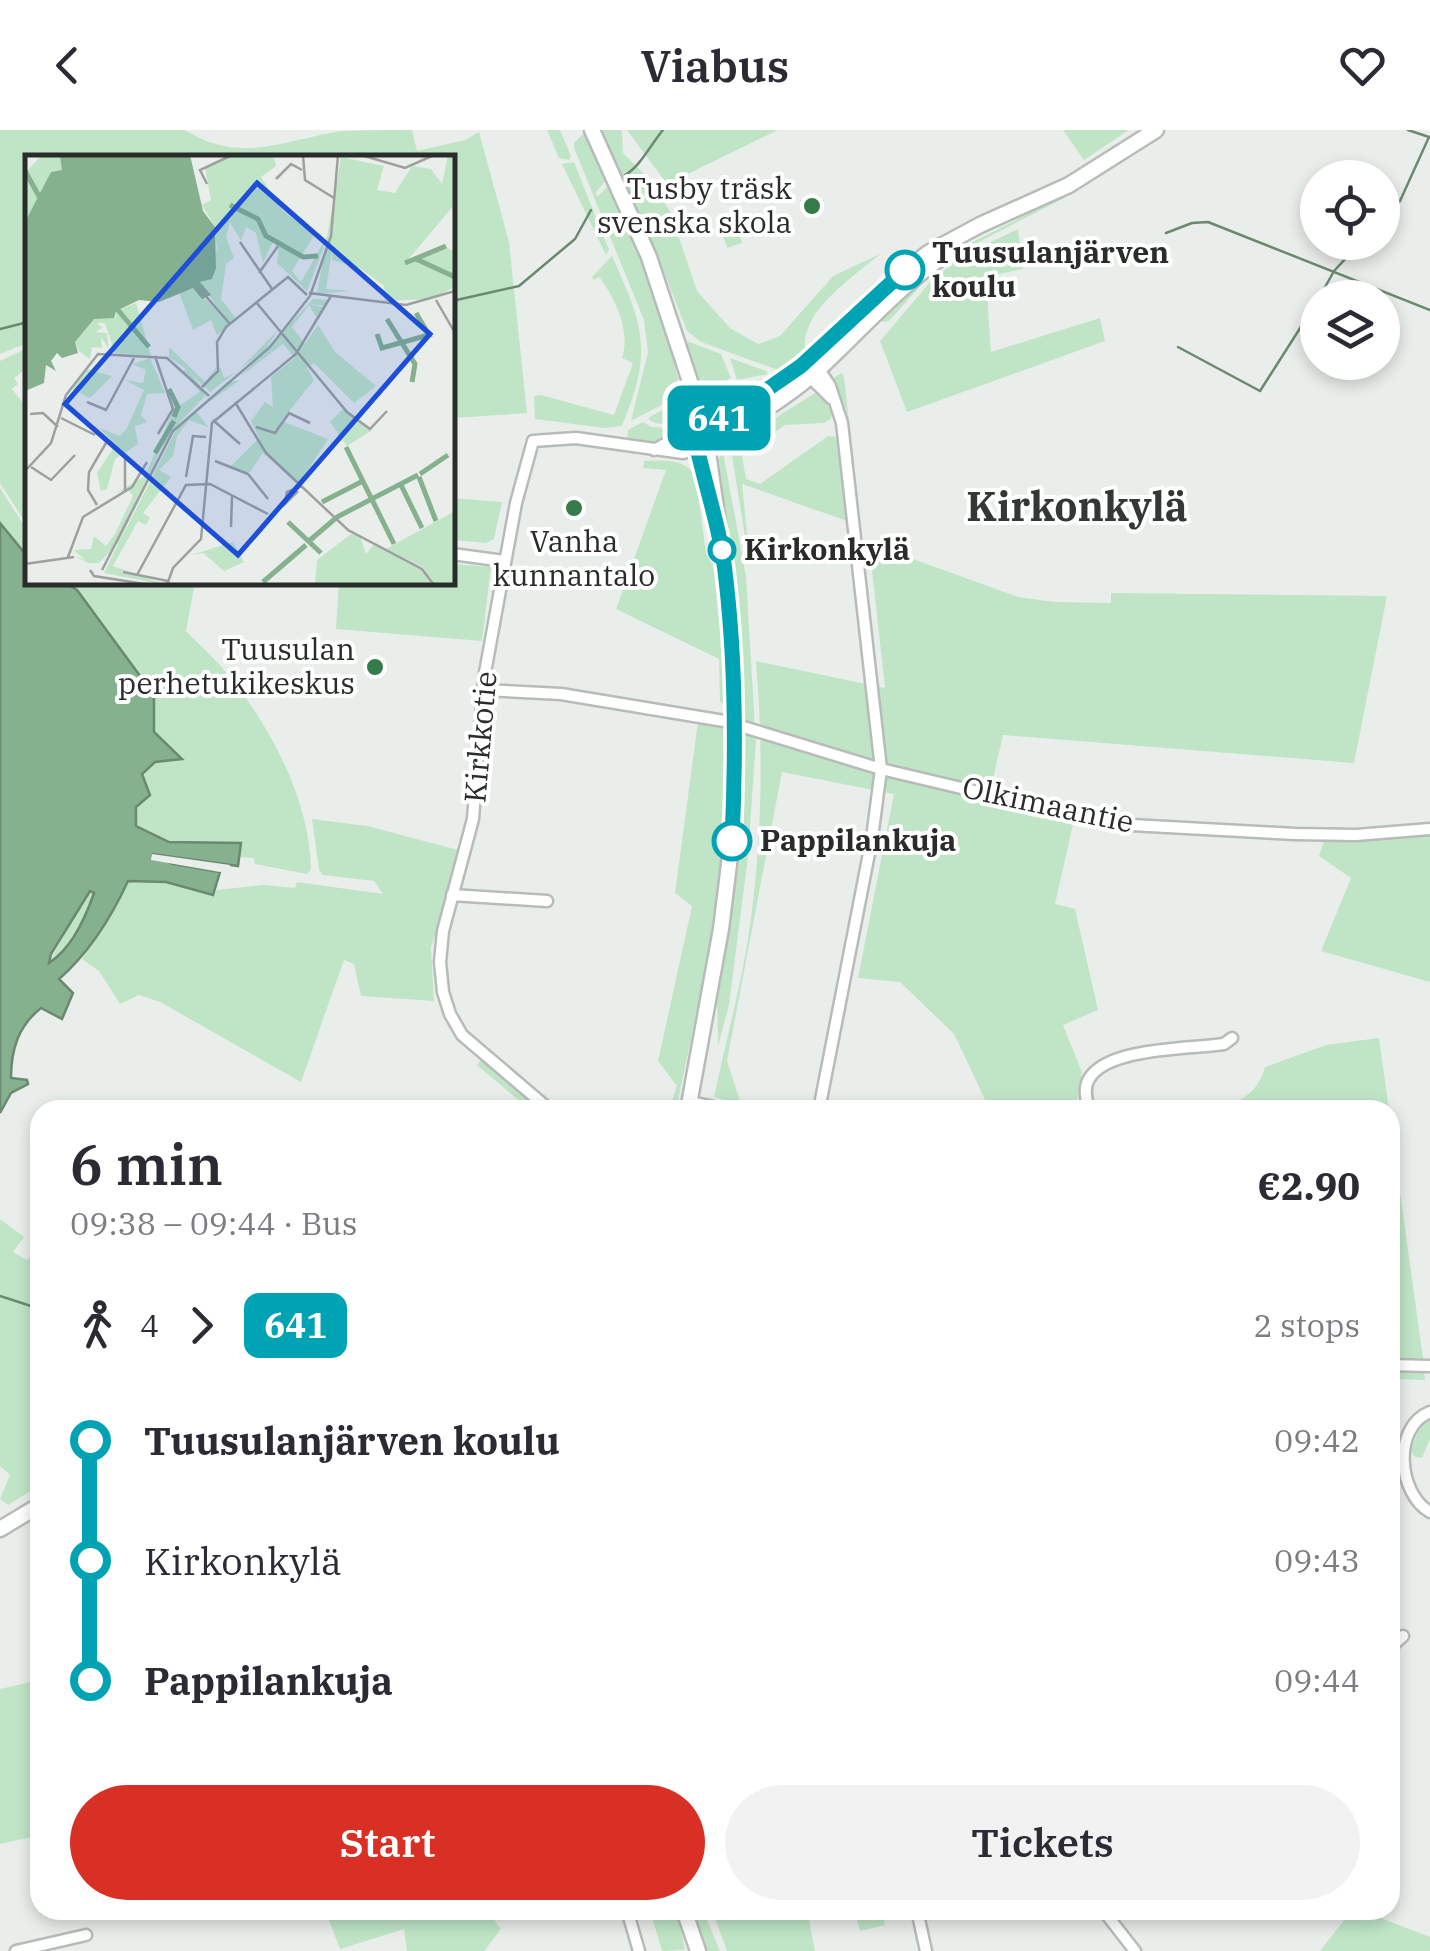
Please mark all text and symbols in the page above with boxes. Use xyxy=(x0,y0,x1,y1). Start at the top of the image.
text: Viabus xyxy=(641,36,789,94)
icon: back xyxy=(40,38,95,93)
icon: heart xyxy=(1335,38,1390,93)
inset map xyxy=(25,155,455,585)
map controls xyxy=(1300,160,1400,380)
button: locate xyxy=(1300,160,1400,260)
place label: Tusby träsk svenska skola xyxy=(597,168,792,241)
marker: Tusby träsk svenska skola xyxy=(801,195,823,217)
place label: Tuusulanjärven koulu xyxy=(932,232,1169,305)
marker: Tuusulanjärven koulu xyxy=(886,251,924,289)
button: layers xyxy=(1300,280,1400,380)
line badge: 641 xyxy=(662,386,776,450)
text: 641 xyxy=(687,395,751,441)
district label: Kirkonkylä xyxy=(966,480,1188,532)
marker: Vanha kunnantalo xyxy=(563,497,585,519)
place label: Vanha kunnantalo xyxy=(493,521,655,594)
place label: Kirkonkylä xyxy=(744,529,910,568)
marker: Kirkonkylä xyxy=(709,537,735,563)
place label: Tuusulan perhetukikeskus xyxy=(118,629,355,702)
marker: Tuusulan perhetukikeskus xyxy=(364,656,386,678)
street label: Kirkkotie xyxy=(454,670,505,804)
street label: Olkimaantie xyxy=(959,766,1138,841)
place label: Pappilankuja xyxy=(760,820,956,859)
marker: Pappilankuja xyxy=(713,822,751,860)
text: 6 min xyxy=(70,1129,223,1200)
text: €2.90 xyxy=(1257,1161,1360,1210)
text: 09:38 – 09:44 · Bus xyxy=(70,1202,357,1244)
icon: walk xyxy=(70,1298,125,1353)
icon: forward xyxy=(174,1298,229,1353)
text: 641 xyxy=(264,1302,327,1348)
text: 4 xyxy=(140,1304,159,1346)
text: 2 stops xyxy=(1253,1304,1360,1346)
text: Tuusulanjärven koulu xyxy=(144,1416,560,1465)
text: 09:42 xyxy=(1274,1419,1360,1461)
text: Kirkonkylä xyxy=(144,1536,342,1585)
text: 09:43 xyxy=(1274,1539,1360,1581)
text: Pappilankuja xyxy=(144,1656,393,1705)
text: 09:44 xyxy=(1274,1659,1360,1701)
button: Start xyxy=(70,1785,705,1900)
button: Tickets xyxy=(725,1785,1360,1900)

